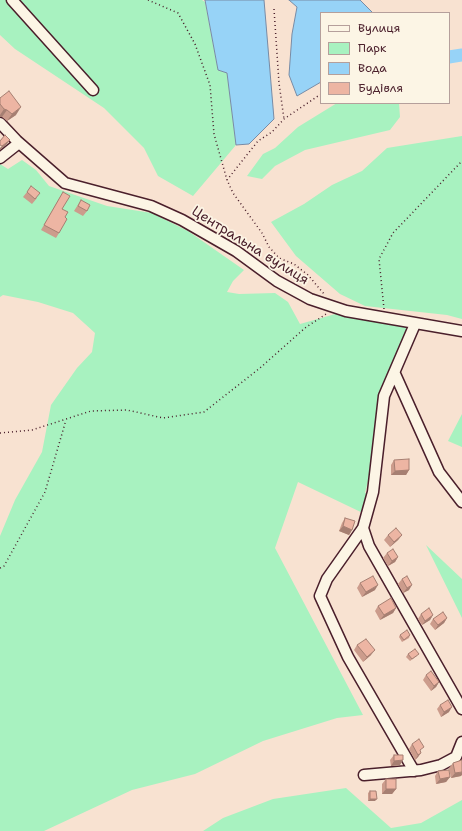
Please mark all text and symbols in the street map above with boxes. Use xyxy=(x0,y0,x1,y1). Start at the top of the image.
legend xyxy=(320,12,450,104)
text: Вулиця xyxy=(358,20,400,36)
text: Парк xyxy=(358,40,386,56)
text: Вода xyxy=(358,60,387,76)
text: Будівля xyxy=(358,80,403,96)
street label: Центральна вулиця xyxy=(188,203,312,289)

